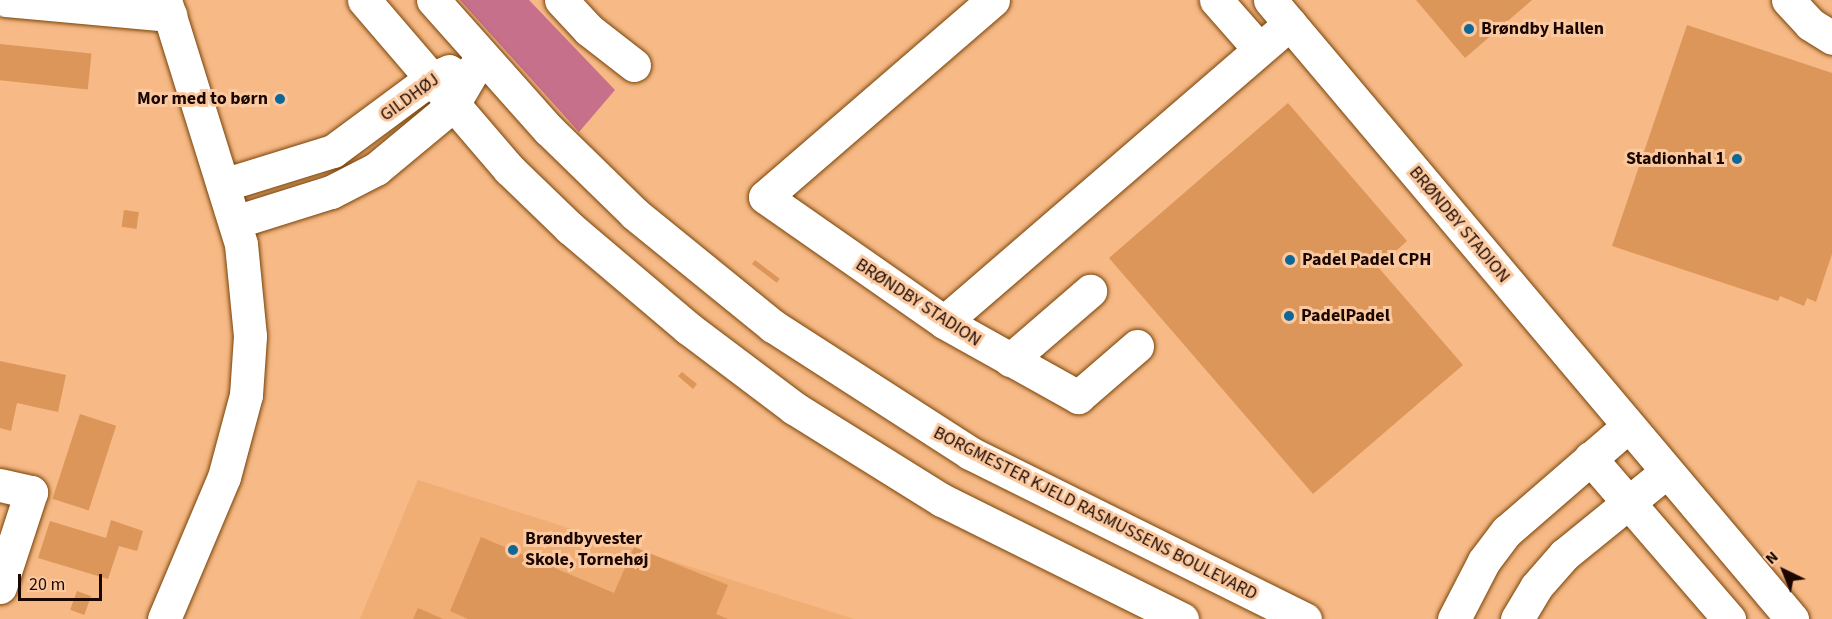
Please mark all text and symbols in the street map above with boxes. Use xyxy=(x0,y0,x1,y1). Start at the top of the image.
place label: Brøndby Hallen xyxy=(1481,18,1604,40)
marker: Brøndby Hallen xyxy=(1462,22,1476,36)
street label: GILDHØJ xyxy=(376,69,444,127)
place label: Mor med to børn xyxy=(137,88,268,110)
marker: Mor med to børn xyxy=(273,92,287,106)
place label: Stadionhal 1 xyxy=(1626,148,1725,170)
marker: Stadionhal 1 xyxy=(1730,152,1744,166)
street label: BRØNDBY STADION xyxy=(1404,162,1514,288)
place label: Padel Padel CPH xyxy=(1302,249,1431,271)
marker: Padel Padel CPH xyxy=(1283,253,1297,267)
street label: BRØNDBY STADION xyxy=(851,254,985,352)
place label: PadelPadel xyxy=(1301,305,1390,327)
marker: PadelPadel xyxy=(1282,309,1296,323)
street label: BORGMESTER KJELD RASMUSSENS BOULEVARD xyxy=(929,423,1261,605)
place label: Brøndbyvester Skole, Tornehøj xyxy=(525,529,649,572)
north arrow xyxy=(1754,541,1814,601)
marker: Brøndbyvester Skole, Tornehøj xyxy=(506,543,520,557)
text: N xyxy=(1760,546,1783,570)
scale bar xyxy=(21,562,105,600)
text: 20 m xyxy=(29,572,65,597)

